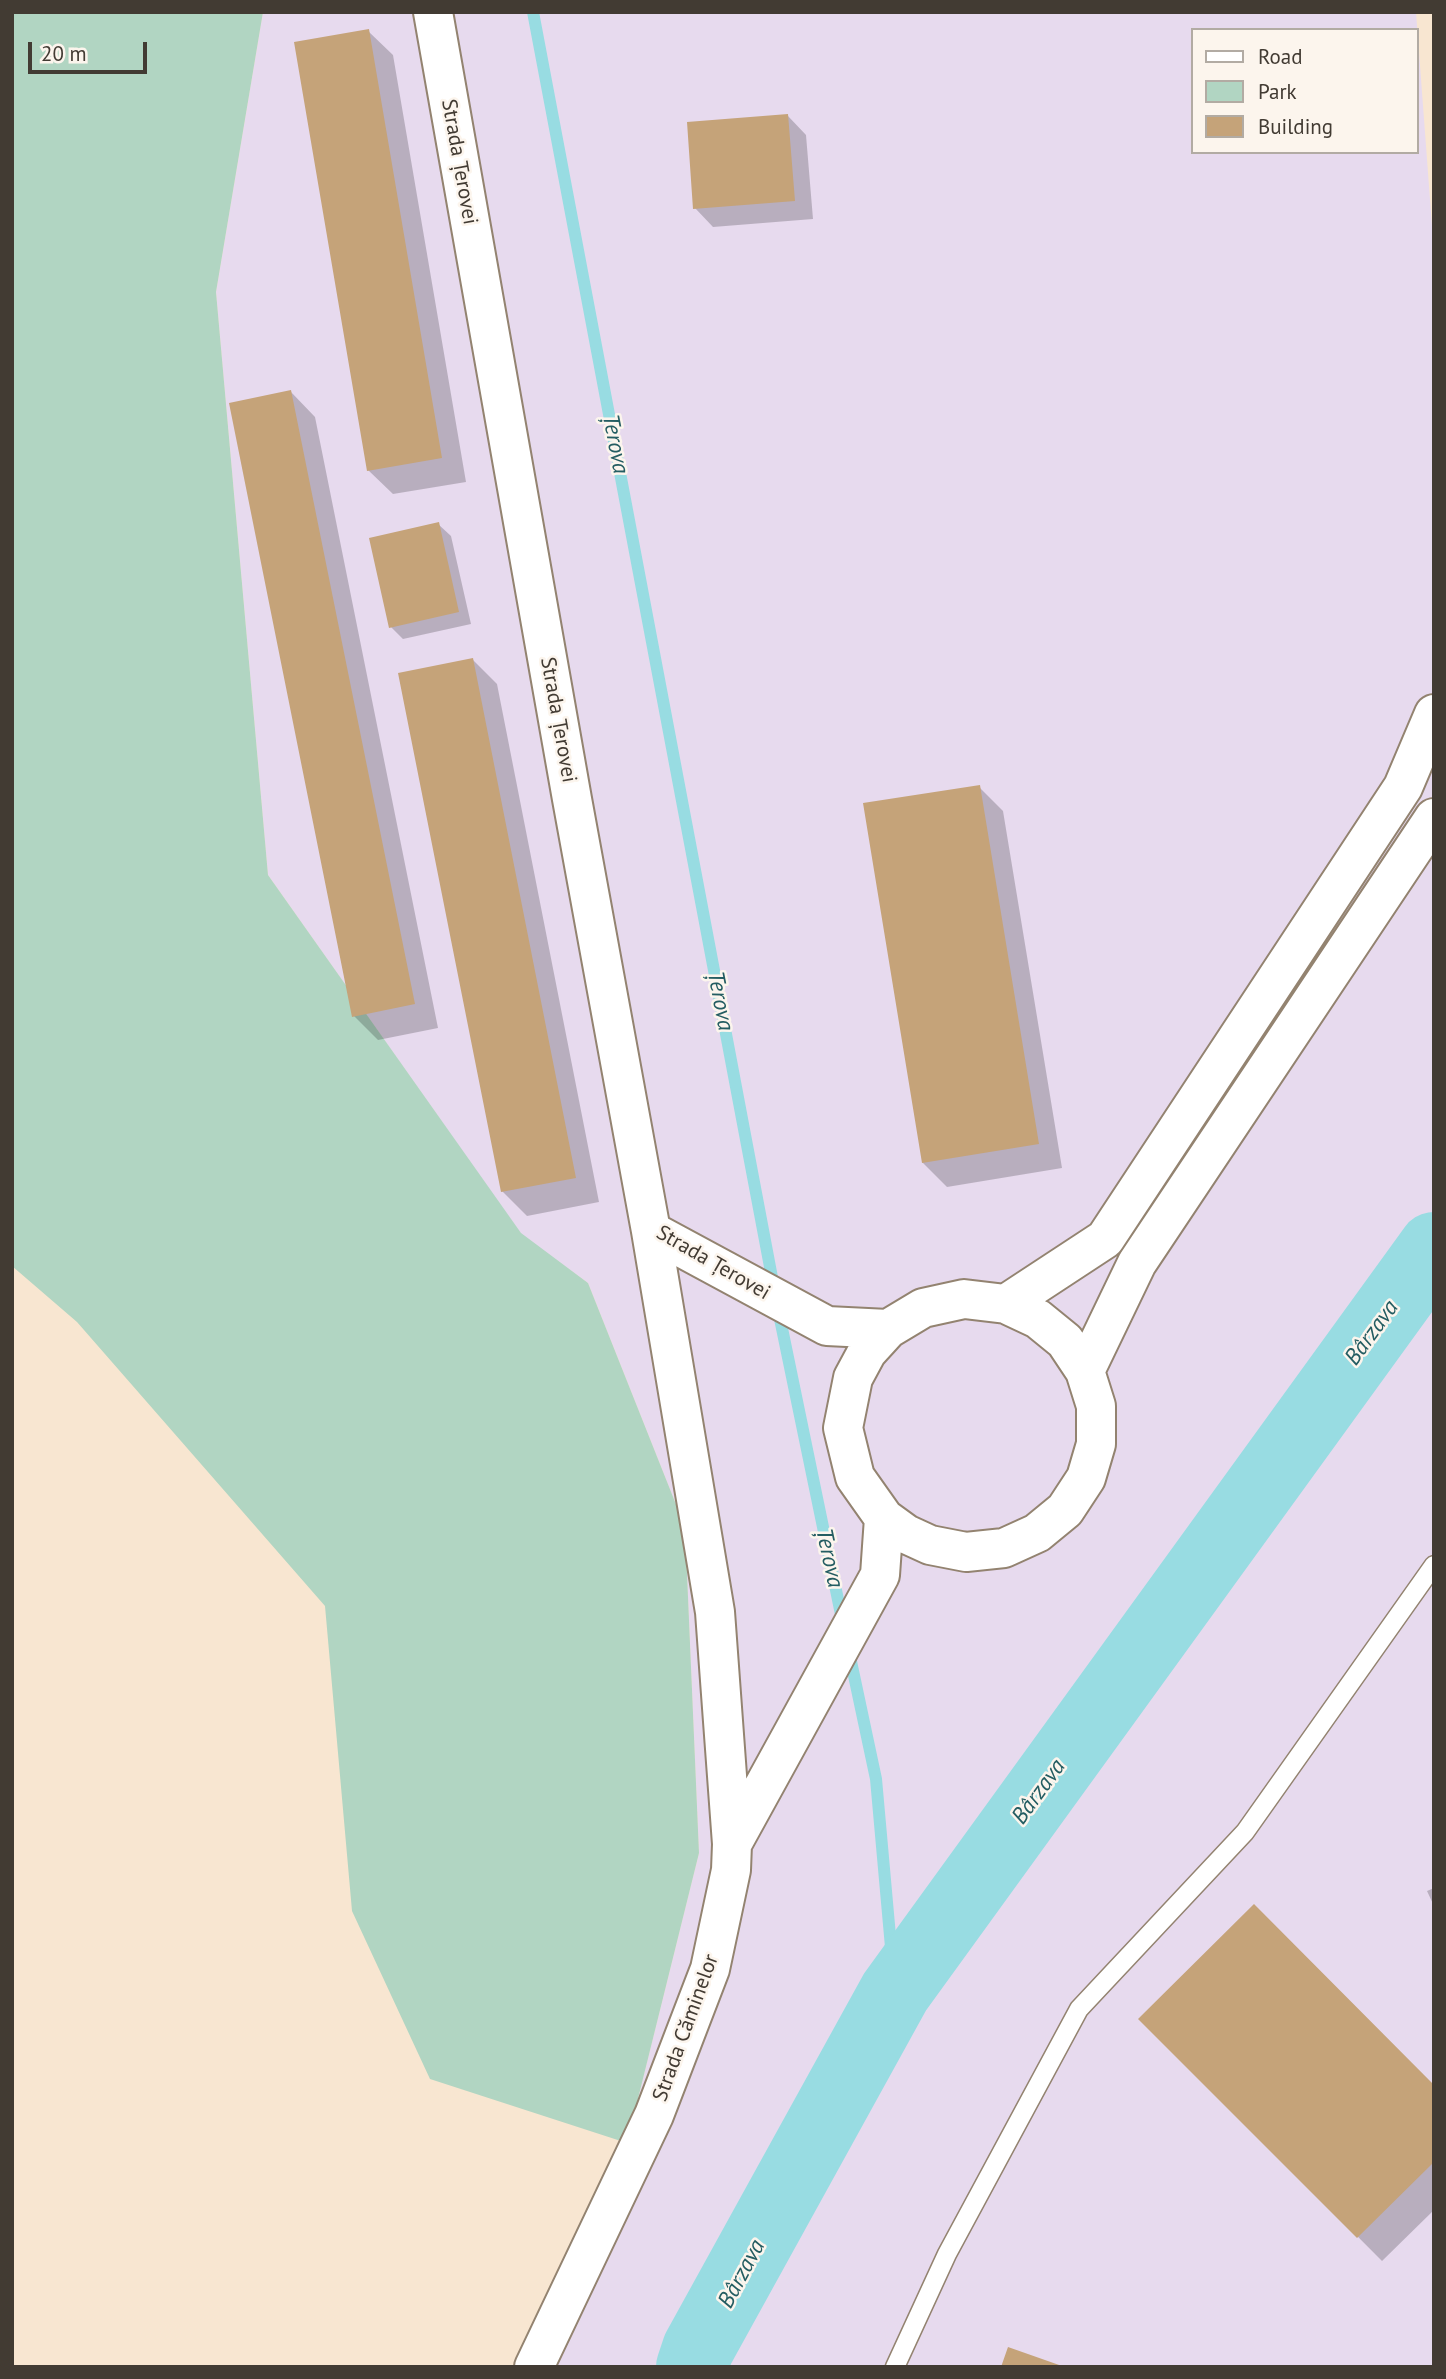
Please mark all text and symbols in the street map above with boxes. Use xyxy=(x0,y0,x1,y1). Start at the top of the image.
scale bar xyxy=(32,28,150,72)
legend xyxy=(1190,28,1418,154)
text: 20 m xyxy=(41,40,87,67)
text: Road xyxy=(1258,43,1302,70)
text: Park xyxy=(1258,78,1297,105)
street label: Strada Țerovei xyxy=(436,97,482,227)
text: Building xyxy=(1258,113,1333,140)
water label: Țerova xyxy=(596,412,634,476)
street label: Strada Țerovei xyxy=(535,655,581,785)
water label: Țerova xyxy=(701,969,739,1033)
street label: Strada Țerovei xyxy=(652,1220,774,1306)
water label: Bârzava xyxy=(1339,1295,1405,1371)
water label: Țerova xyxy=(809,1526,849,1590)
water label: Bârzava xyxy=(1006,1754,1072,1830)
street label: Strada Căminelor xyxy=(648,1951,724,2105)
water label: Bârzava xyxy=(713,2235,771,2313)

